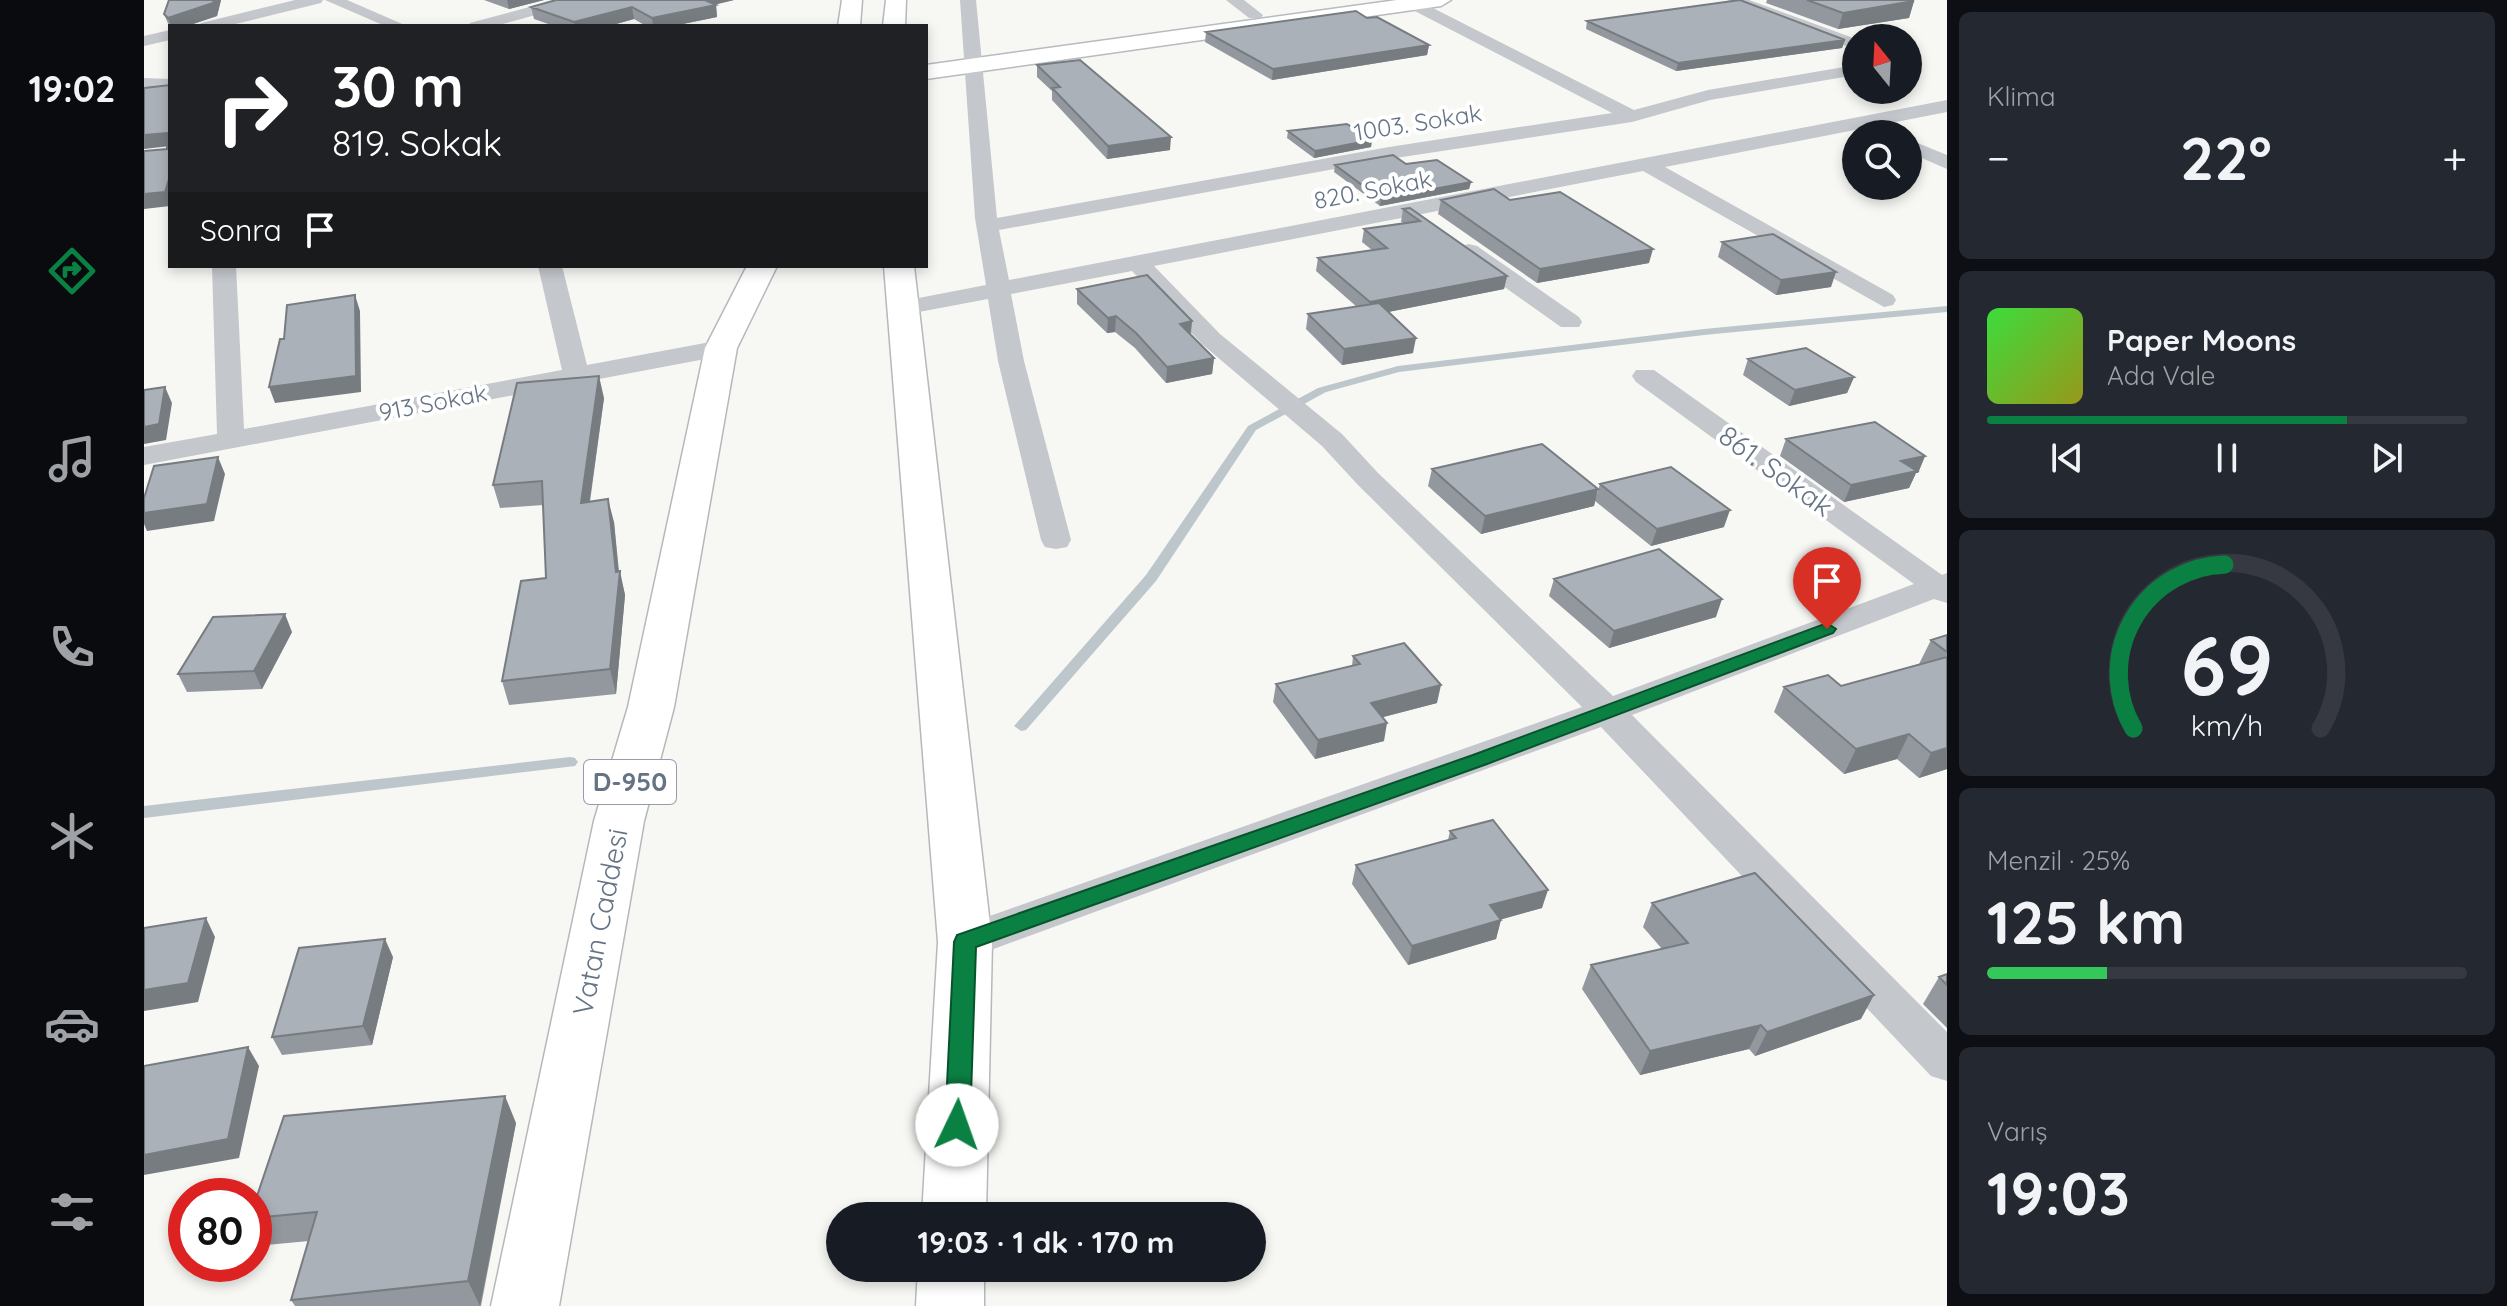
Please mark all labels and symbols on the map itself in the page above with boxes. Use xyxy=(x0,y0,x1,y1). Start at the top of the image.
north arrow xyxy=(1842,24,1922,104)
street label: 1003. Sokak xyxy=(1352,97,1484,147)
street label: 820. Sokak xyxy=(1311,163,1434,215)
street label: 913 Sokak xyxy=(376,377,490,427)
street label: 861. Sokak xyxy=(1712,417,1840,524)
pin xyxy=(1793,547,1861,629)
road number: D-950 xyxy=(584,760,676,804)
street label: Vatan Caddesi xyxy=(564,825,635,1018)
position arrow xyxy=(915,1083,999,1167)
speed limit sign: 80 xyxy=(168,1178,272,1282)

